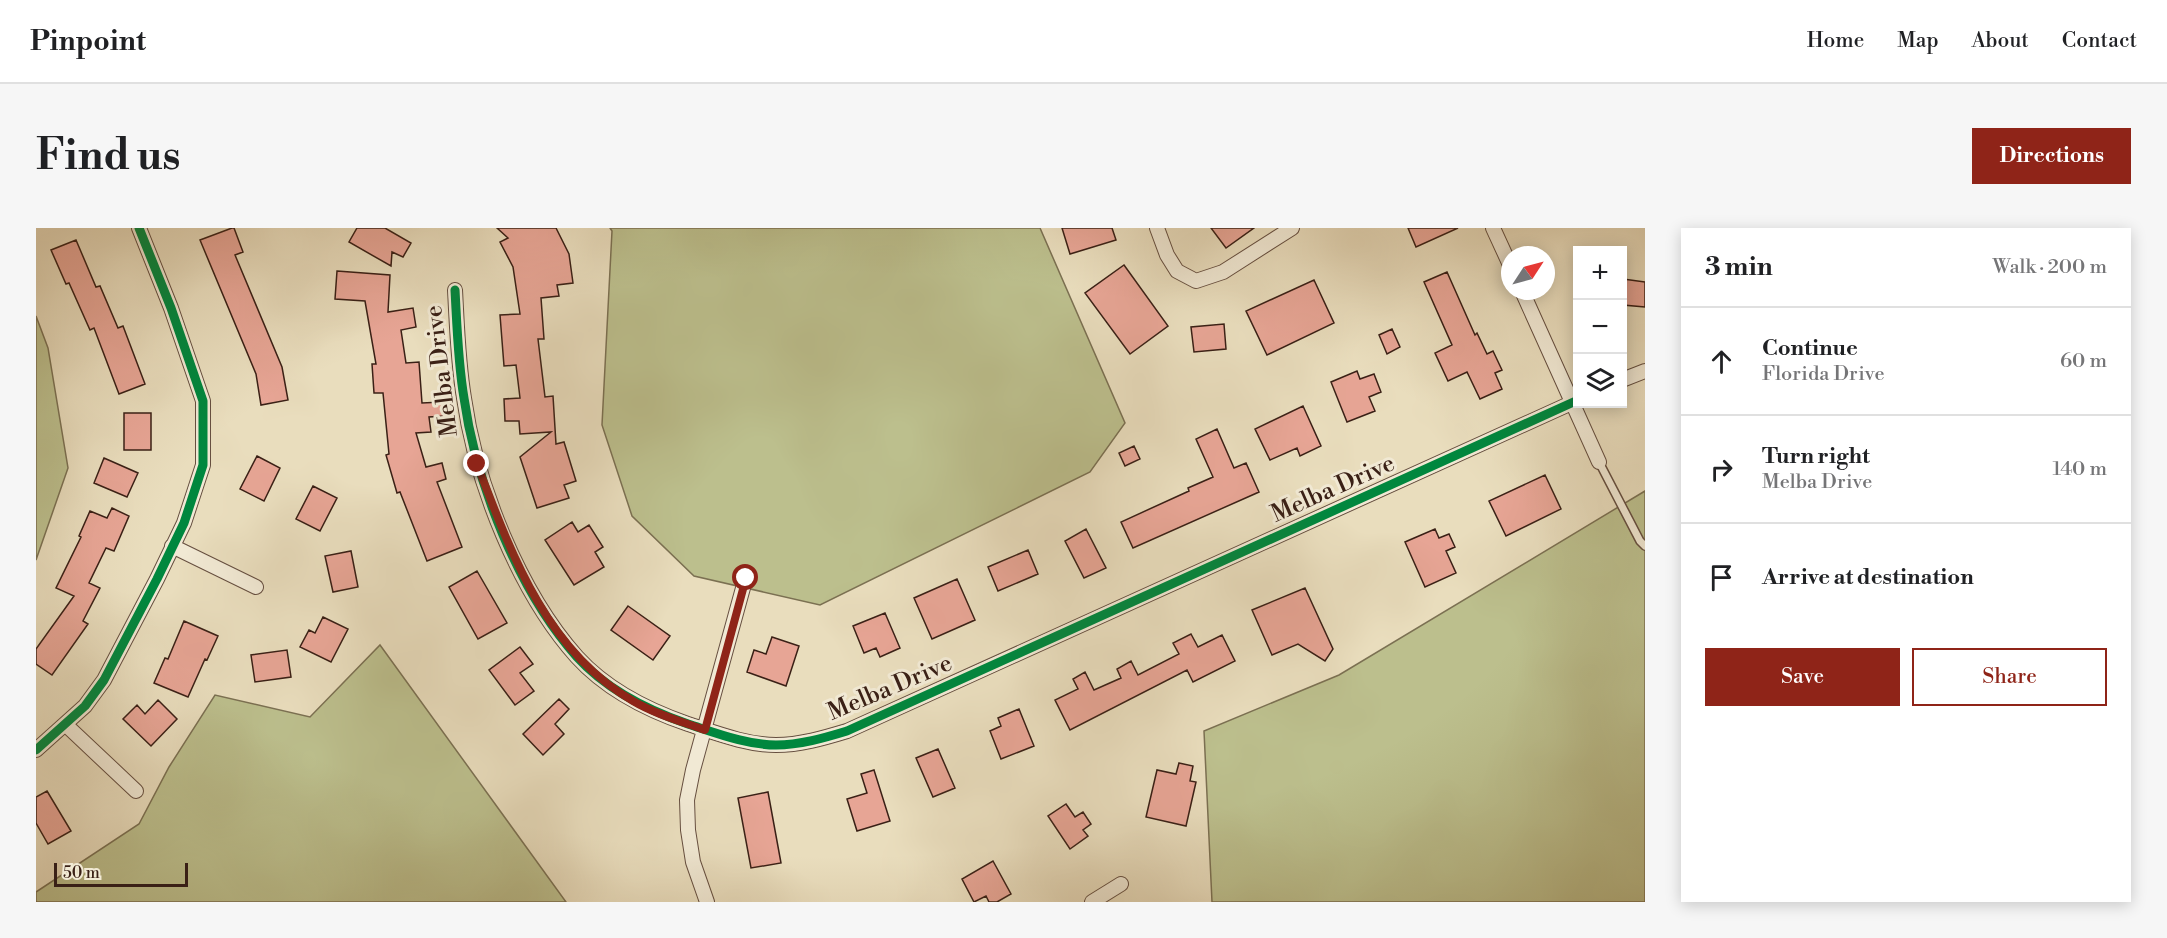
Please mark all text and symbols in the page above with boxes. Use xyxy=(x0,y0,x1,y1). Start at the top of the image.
text: Pinpoint xyxy=(30,24,146,59)
text: Home xyxy=(1807,28,1864,54)
text: Map xyxy=(1897,28,1939,54)
text: About xyxy=(1972,28,2029,54)
text: Contact xyxy=(2062,28,2137,54)
button: Directions xyxy=(1972,128,2131,184)
text: Find us xyxy=(36,130,180,183)
north arrow xyxy=(1501,246,1555,300)
map controls xyxy=(1573,246,1627,408)
button: + xyxy=(1573,246,1627,300)
text: 3 min xyxy=(1705,251,1773,283)
text: Walk · 200 m xyxy=(1993,255,2107,280)
button: − xyxy=(1573,300,1627,354)
street label: Melba Drive xyxy=(419,304,465,438)
text: Continue xyxy=(1762,335,1858,362)
icon: ahead xyxy=(1705,345,1738,378)
text: 60 m xyxy=(2060,349,2107,374)
button: layers xyxy=(1573,354,1627,408)
text: Florida Drive xyxy=(1762,362,1884,387)
text: Turn right xyxy=(1762,443,1870,470)
street label: Melba Drive xyxy=(1266,448,1400,530)
route end xyxy=(463,450,489,476)
icon: right xyxy=(1705,453,1738,486)
text: 140 m xyxy=(2052,457,2107,482)
text: Melba Drive xyxy=(1762,470,1872,495)
icon: arrive xyxy=(1705,561,1738,594)
route start xyxy=(732,564,758,590)
text: Arrive at destination xyxy=(1762,564,1974,591)
street label: Melba Drive xyxy=(823,648,957,728)
button: Save xyxy=(1705,648,1900,706)
button: Share xyxy=(1912,648,2107,706)
scale bar xyxy=(54,860,188,888)
text: 50 m xyxy=(63,863,100,883)

